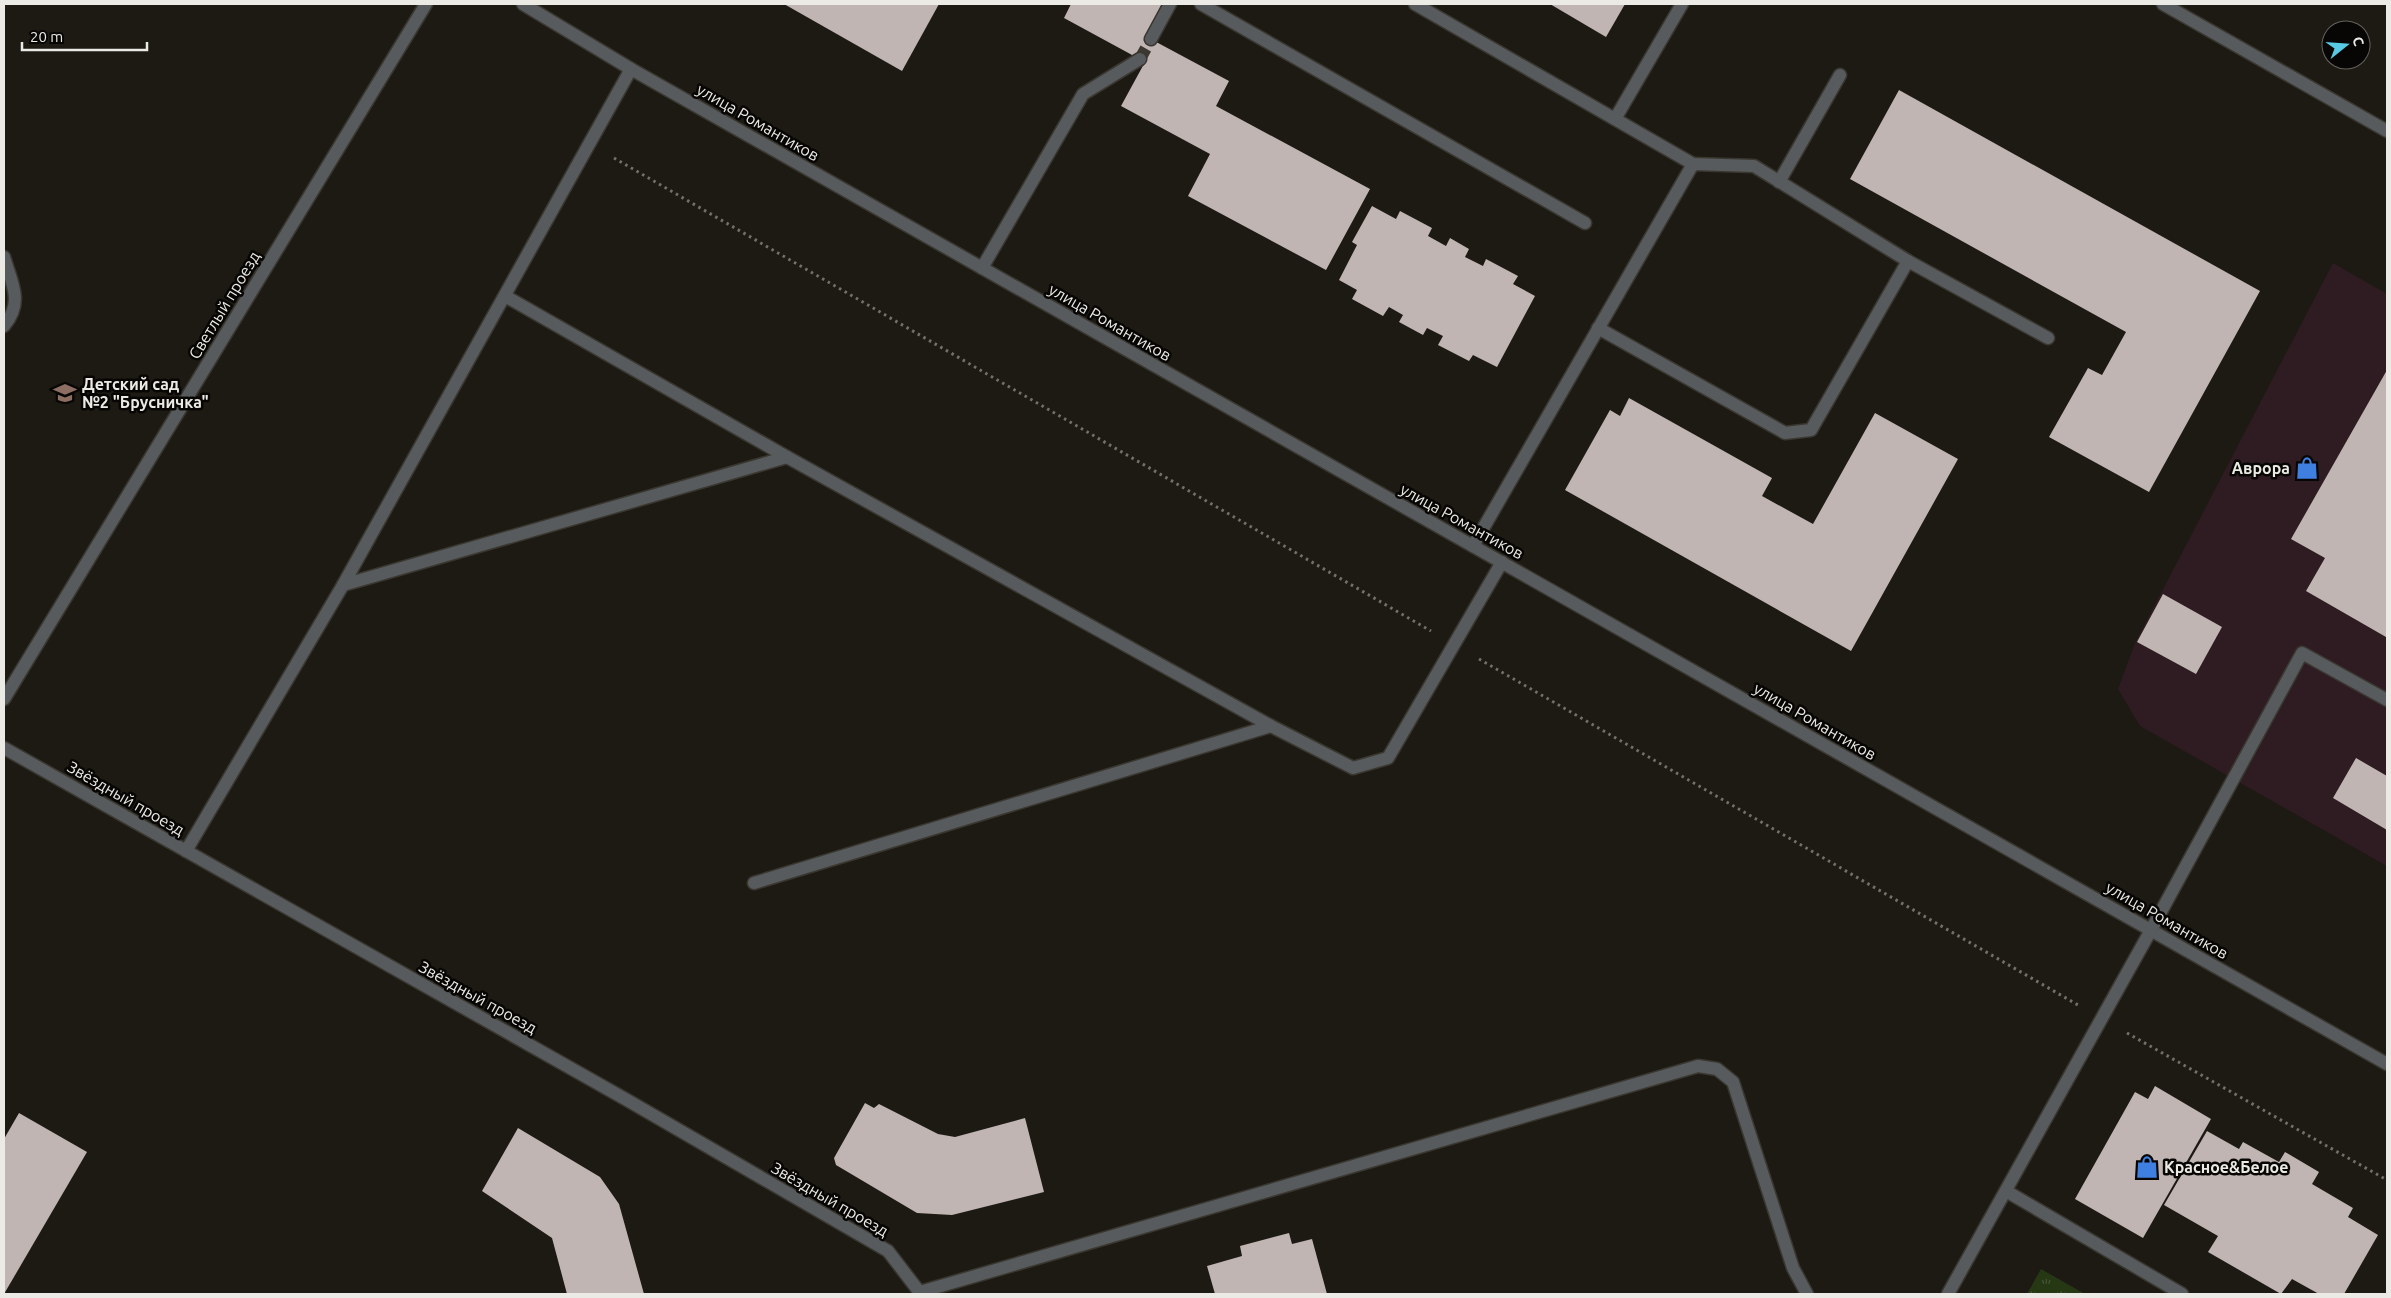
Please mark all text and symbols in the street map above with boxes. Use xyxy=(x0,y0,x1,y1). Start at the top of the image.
scale bar xyxy=(22,20,148,52)
north arrow xyxy=(2321,20,2371,70)
text: 20 m xyxy=(30,28,63,45)
text: С xyxy=(2349,35,2367,48)
street label: улица Романтиков xyxy=(694,80,822,164)
street label: Светлый проезд xyxy=(185,248,263,362)
street label: улица Романтиков xyxy=(1046,280,1174,364)
place label: Детский сад №2 "Брусничка" xyxy=(82,375,209,411)
school or university icon: Детский сад №2 "Брусничка" xyxy=(52,380,78,406)
shop icon: Аврора xyxy=(2294,455,2320,481)
place label: Аврора xyxy=(2232,459,2290,477)
street label: улица Романтиков xyxy=(1397,480,1527,562)
street label: улица Романтиков xyxy=(1751,679,1879,763)
street label: Звёздный проезд xyxy=(64,757,188,839)
street label: улица Романтиков xyxy=(2103,878,2231,962)
street label: Звёздный проезд xyxy=(416,957,540,1037)
shop icon: Красное&Белое xyxy=(2134,1154,2160,1180)
street label: Звёздный проезд xyxy=(768,1158,892,1240)
place label: Красное&Белое xyxy=(2164,1158,2288,1176)

